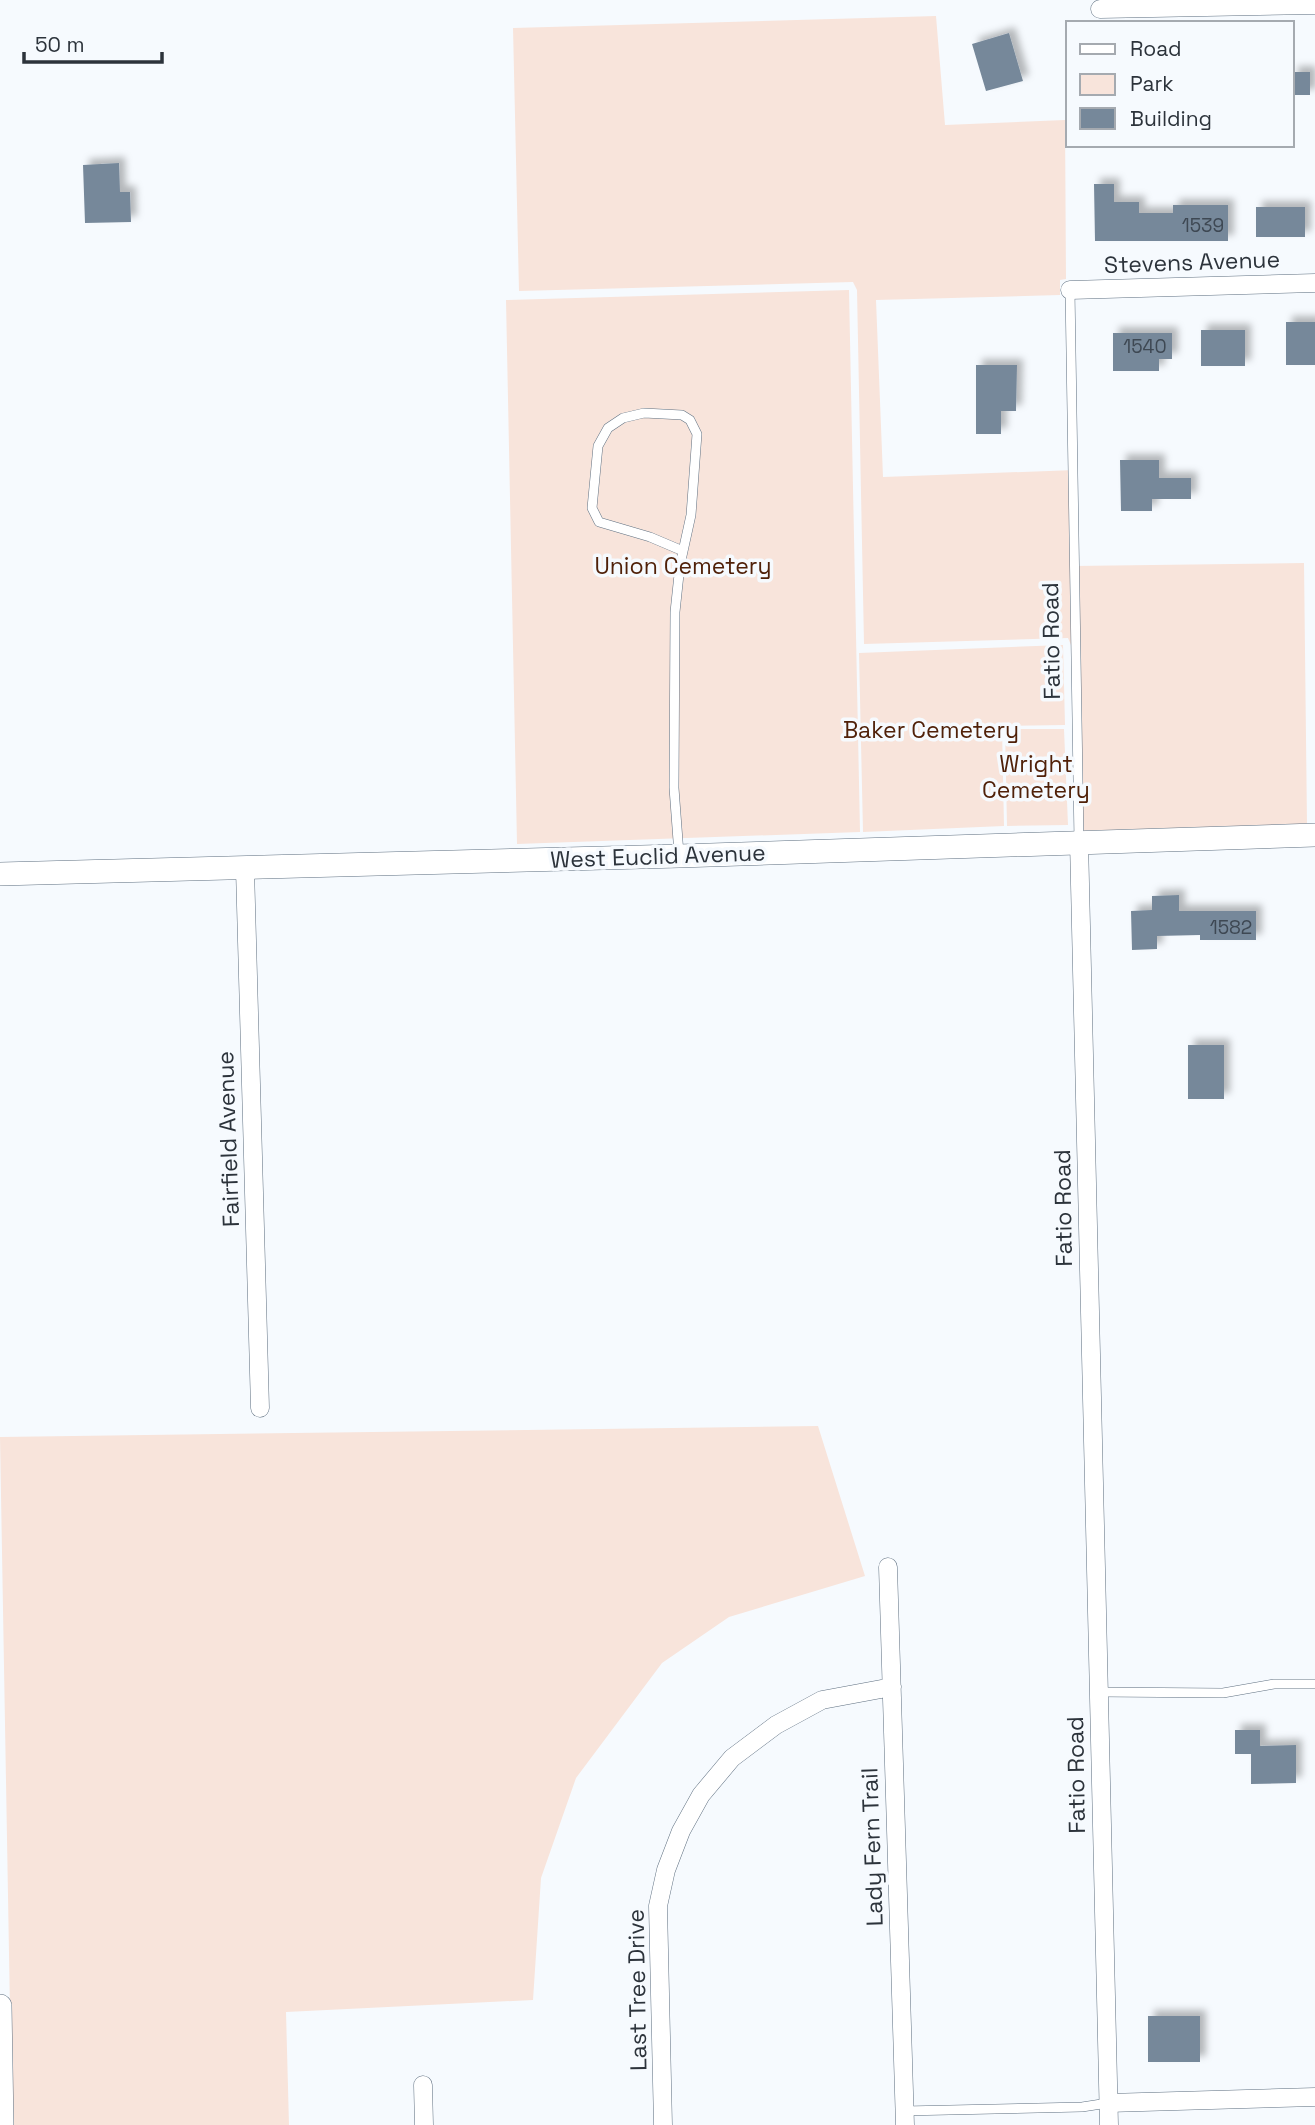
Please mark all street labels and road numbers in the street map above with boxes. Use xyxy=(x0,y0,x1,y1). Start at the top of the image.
street label: Stevens Avenue xyxy=(1104,244,1280,280)
street label: Fatio Road xyxy=(1035,582,1067,700)
street label: West Euclid Avenue xyxy=(550,837,766,875)
street label: Fairfield Avenue xyxy=(210,1051,246,1227)
street label: Fatio Road xyxy=(1047,1149,1079,1267)
street label: Fatio Road xyxy=(1060,1716,1092,1834)
street label: Lady Fern Trail xyxy=(854,1767,890,1927)
street label: Last Tree Drive xyxy=(621,1909,653,2071)

